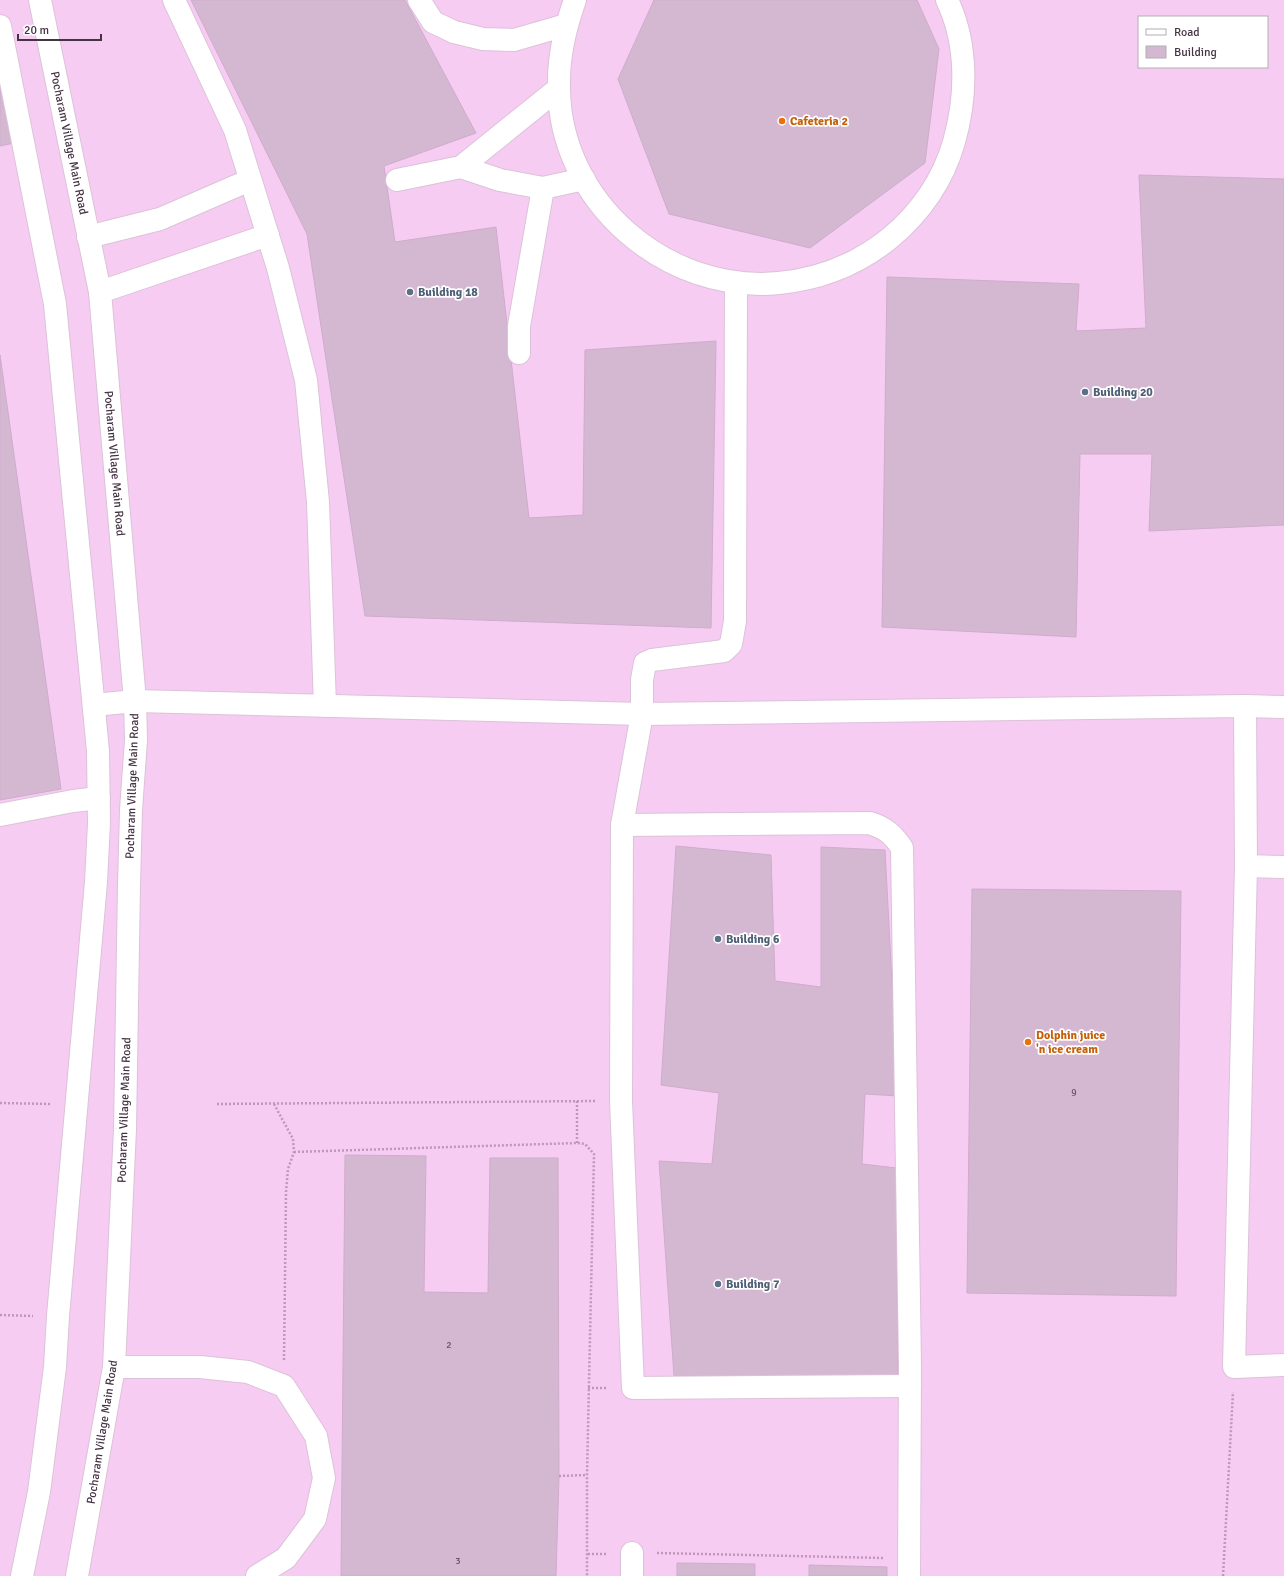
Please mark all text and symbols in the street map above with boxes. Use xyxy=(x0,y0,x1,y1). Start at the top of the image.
scale bar xyxy=(18,16,101,42)
legend xyxy=(1138,16,1268,68)
text: 20 m xyxy=(24,23,49,38)
text: Road xyxy=(1174,25,1200,40)
text: Building xyxy=(1174,45,1217,60)
street label: Pocharam Village Main Road xyxy=(47,70,91,216)
place label: Cafeteria 2 xyxy=(790,114,848,129)
marker: Cafeteria 2 xyxy=(777,116,787,126)
place label: Building 18 xyxy=(418,285,478,300)
marker: Building 18 xyxy=(405,287,415,297)
place label: Building 20 xyxy=(1093,385,1153,400)
marker: Building 20 xyxy=(1080,387,1090,397)
street label: Pocharam Village Main Road xyxy=(100,390,128,537)
street label: Pocharam Village Main Road xyxy=(122,713,143,859)
place label: Building 6 xyxy=(726,932,780,947)
marker: Building 6 xyxy=(713,934,723,944)
place label: Dolphin juice 'n ice cream xyxy=(1036,1028,1105,1057)
street label: Pocharam Village Main Road xyxy=(114,1037,135,1183)
marker: Dolphin juice 'n ice cream xyxy=(1023,1037,1033,1047)
house number: 9 xyxy=(1071,1087,1077,1099)
place label: Building 7 xyxy=(726,1277,780,1292)
marker: Building 7 xyxy=(713,1279,723,1289)
house number: 2 xyxy=(446,1339,452,1351)
street label: Pocharam Village Main Road xyxy=(84,1359,121,1505)
house number: 3 xyxy=(455,1555,461,1567)

